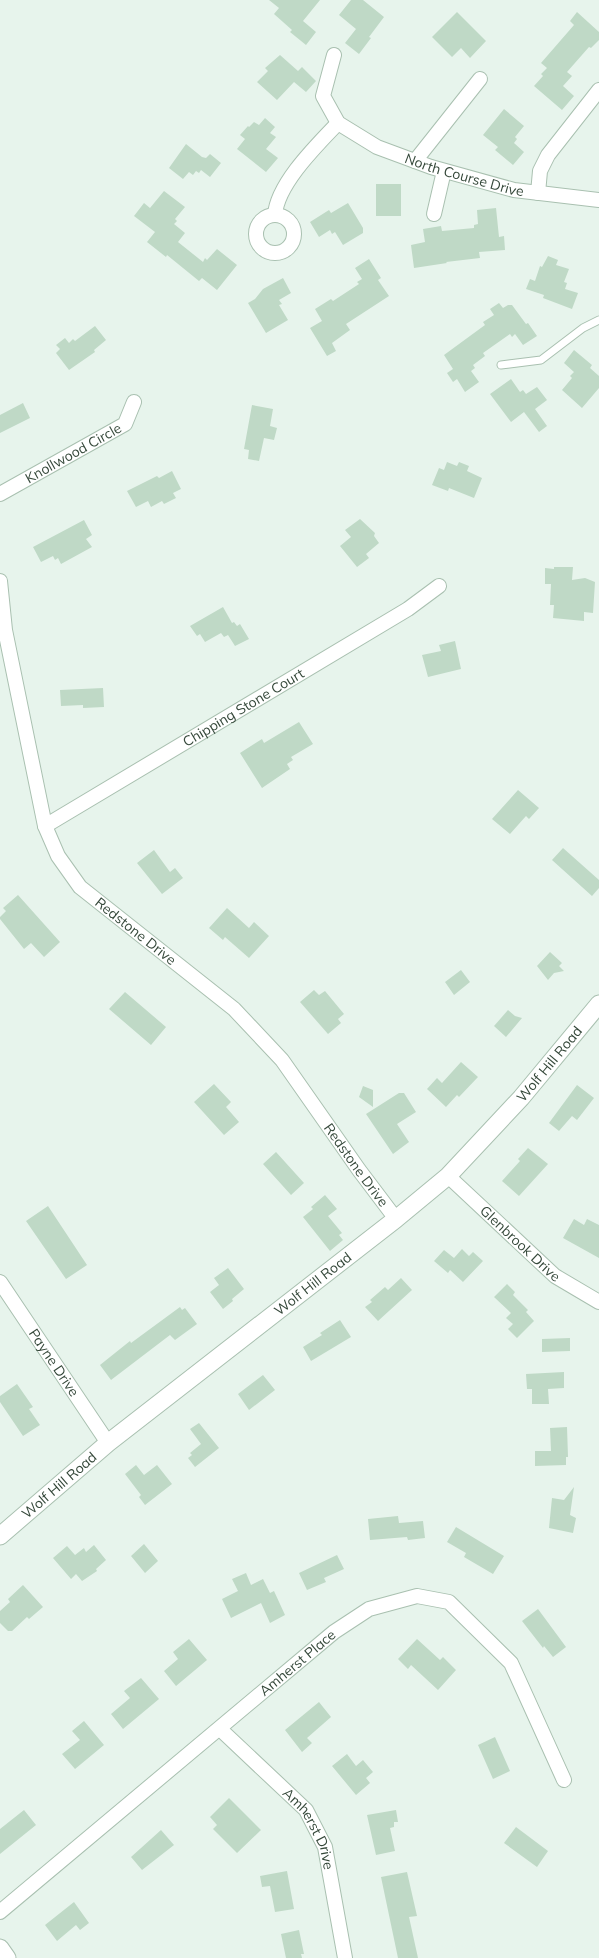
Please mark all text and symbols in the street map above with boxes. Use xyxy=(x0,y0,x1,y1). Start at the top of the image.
street label: North Course Drive xyxy=(402,149,525,200)
street label: Knollwood Circle xyxy=(22,419,125,487)
street label: Chipping Stone Court xyxy=(179,664,307,751)
street label: Redstone Drive xyxy=(91,893,180,969)
street label: Wolf Hill Road xyxy=(513,1022,586,1106)
street label: Redstone Drive xyxy=(320,1120,392,1210)
street label: Glenbrook Drive xyxy=(476,1202,563,1286)
street label: Wolf Hill Road xyxy=(270,1248,355,1319)
street label: Payne Drive xyxy=(25,1325,83,1400)
street label: Wolf Hill Road xyxy=(18,1448,100,1522)
street label: Amherst Place xyxy=(255,1626,339,1700)
street label: Amherst Drive xyxy=(279,1784,338,1871)

